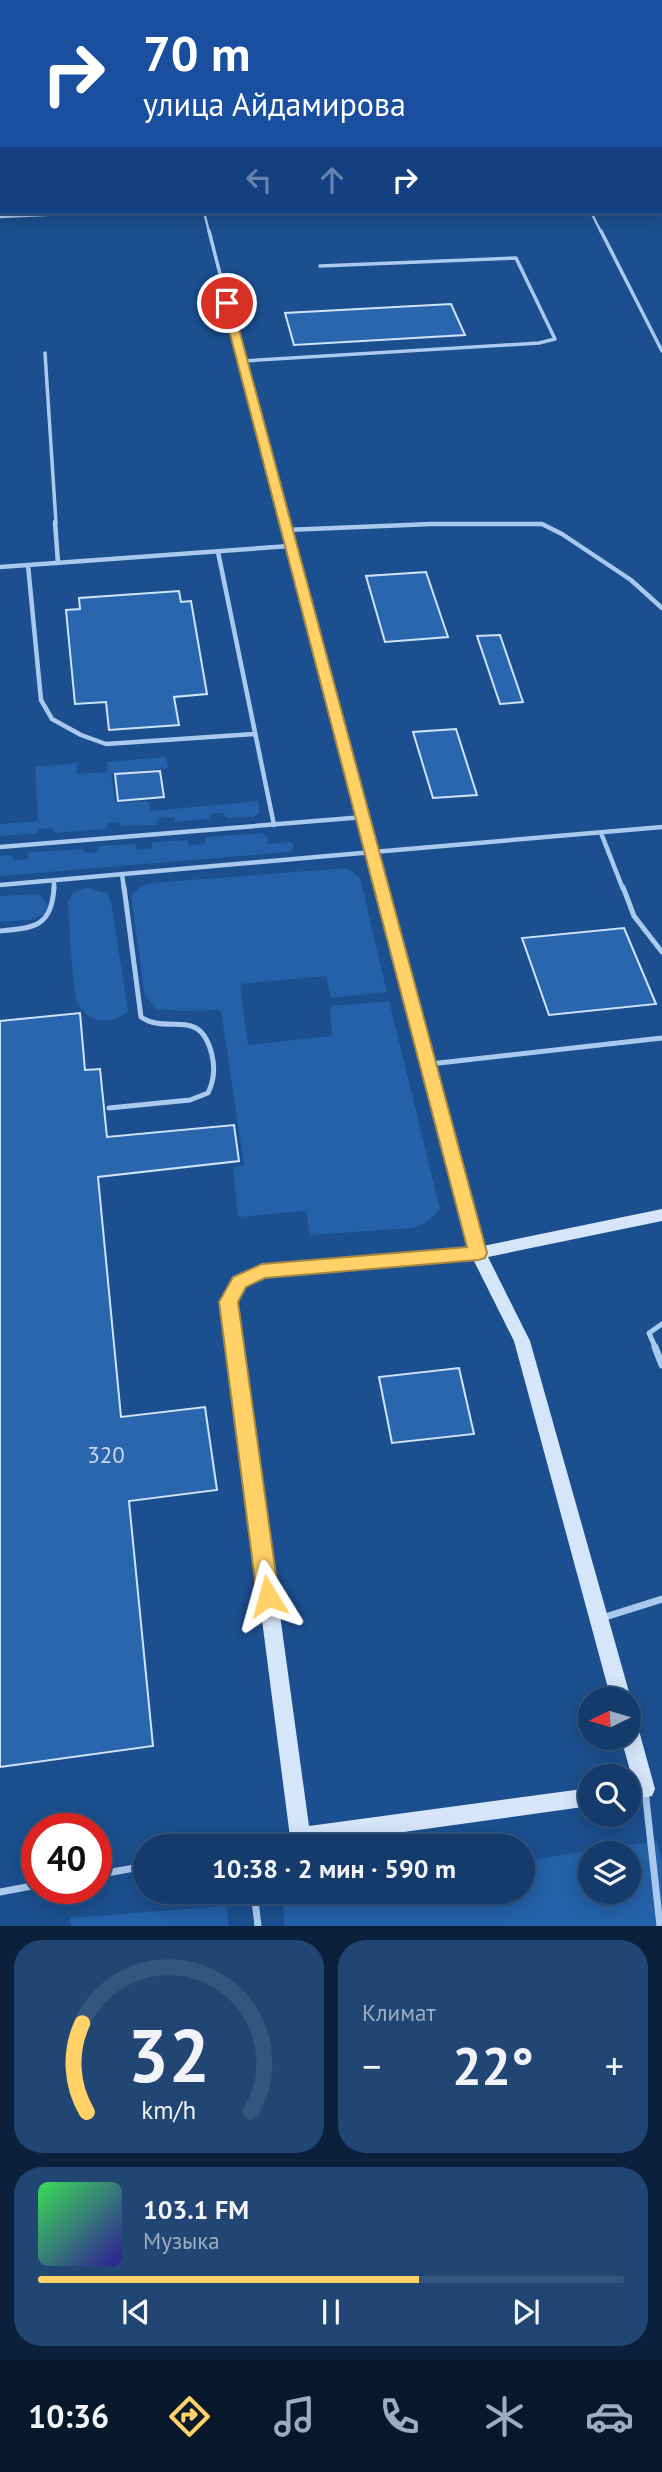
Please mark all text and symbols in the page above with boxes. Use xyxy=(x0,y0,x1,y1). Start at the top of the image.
text: 70 m xyxy=(143,21,250,85)
icon: right xyxy=(28,28,119,119)
text: улица Айдамирова xyxy=(143,83,406,125)
icon: left xyxy=(240,161,278,199)
icon: ahead xyxy=(313,161,351,199)
icon: right xyxy=(386,161,424,199)
pin xyxy=(197,273,257,333)
icon: arrive xyxy=(208,284,246,322)
house number: 320 xyxy=(87,1440,125,1469)
position arrow xyxy=(231,1559,305,1633)
north arrow xyxy=(578,1687,640,1750)
map controls xyxy=(578,1687,641,1904)
button: search xyxy=(578,1764,641,1827)
speed limit sign: 40 xyxy=(21,1813,112,1904)
button: layers xyxy=(578,1841,641,1904)
text: 10:38 · 2 мин · 590 m xyxy=(212,1852,456,1885)
text: Климат xyxy=(362,1998,436,2027)
text: 32 xyxy=(128,2009,210,2103)
text: 22° xyxy=(452,2032,534,2099)
text: − xyxy=(362,2041,381,2090)
text: + xyxy=(605,2041,624,2090)
text: km/h xyxy=(142,2094,196,2126)
text: 103.1 FM xyxy=(143,2193,249,2226)
text: Музыка xyxy=(143,2226,220,2255)
icon: previous xyxy=(117,2293,155,2331)
icon: pause xyxy=(312,2293,350,2331)
icon: next xyxy=(507,2293,545,2331)
icon: directions xyxy=(165,2392,214,2441)
icon: music xyxy=(270,2392,319,2441)
icon: phone xyxy=(375,2392,424,2441)
icon: climate xyxy=(480,2392,529,2441)
icon: car xyxy=(585,2392,634,2441)
text: 10:36 xyxy=(28,2395,109,2437)

